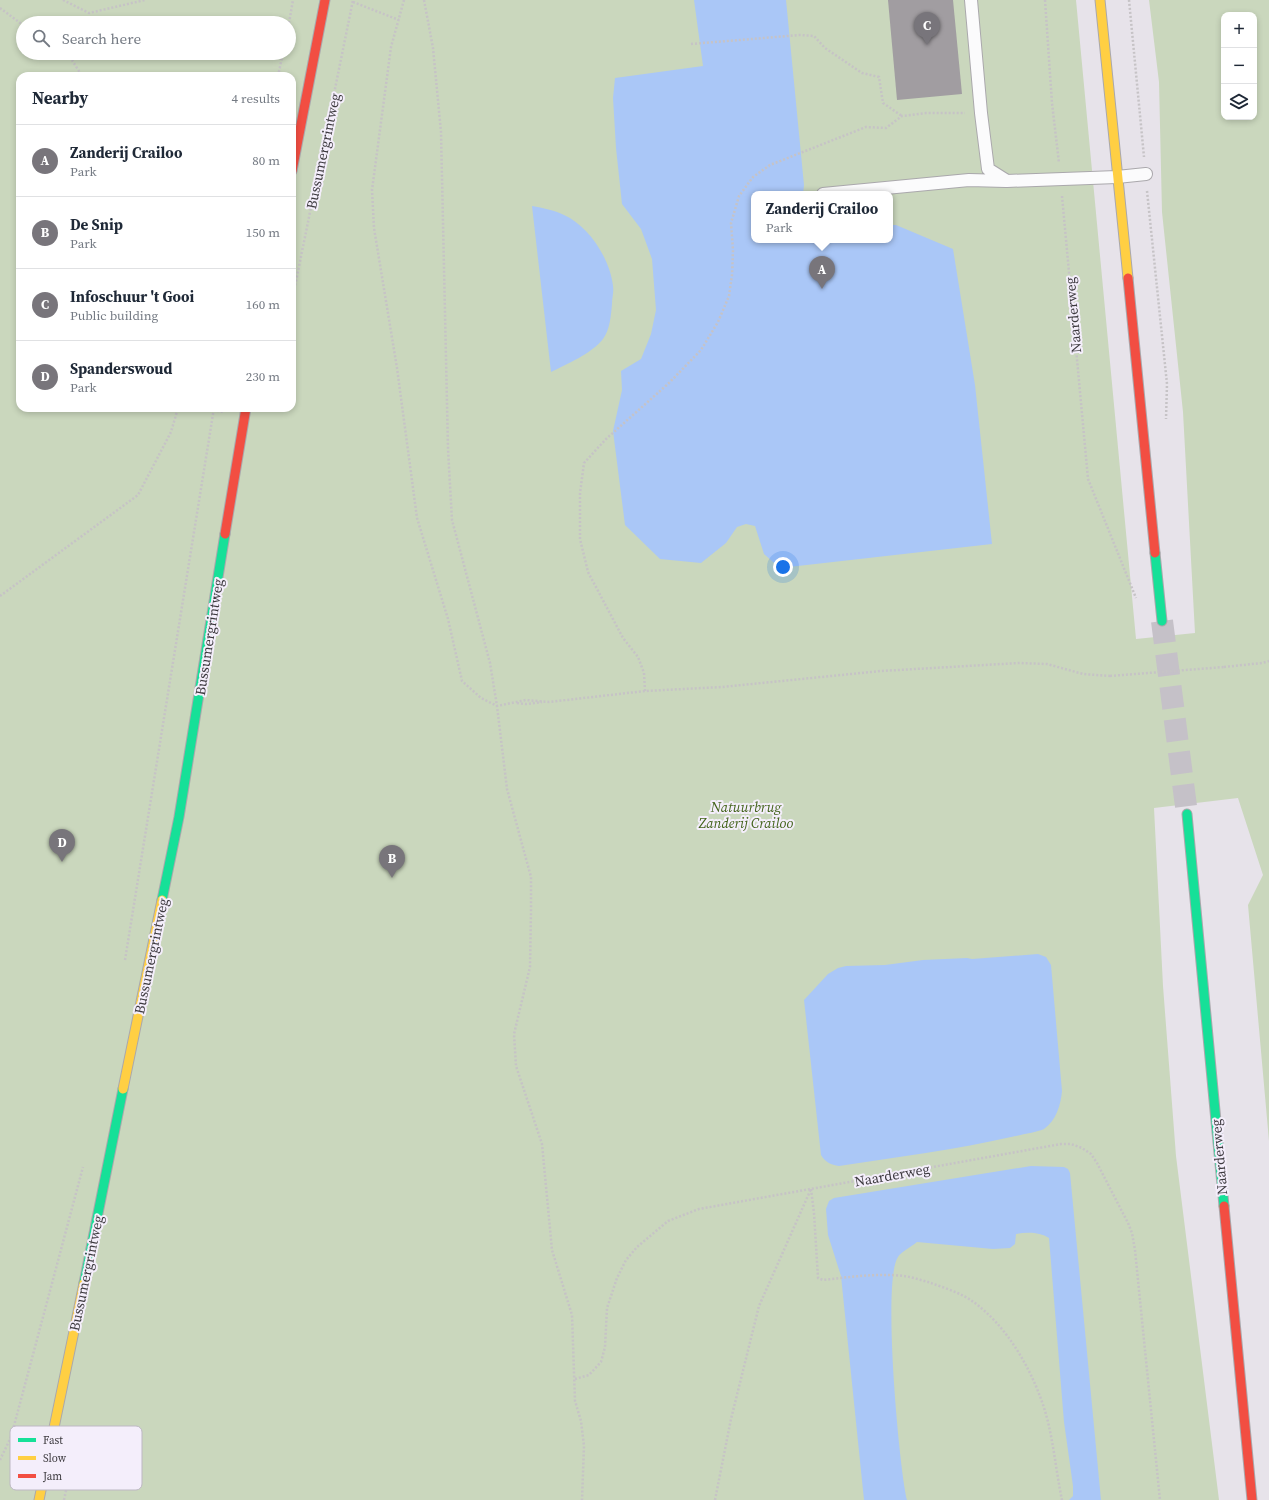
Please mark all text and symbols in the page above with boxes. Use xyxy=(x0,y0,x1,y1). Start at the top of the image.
pin: C xyxy=(914,12,940,45)
map controls xyxy=(1221,12,1257,120)
button: + xyxy=(1221,12,1257,48)
search box xyxy=(16,16,296,60)
icon: search xyxy=(30,27,52,49)
text: Search here xyxy=(62,28,141,49)
button: − xyxy=(1221,48,1257,84)
button: layers xyxy=(1221,84,1257,120)
text: Nearby xyxy=(32,86,88,110)
text: 4 results xyxy=(232,90,280,107)
street label: Bussumergrintweg xyxy=(301,91,345,211)
text: Zanderij Crailoo xyxy=(70,142,182,163)
text: A xyxy=(41,152,49,169)
text: 80 m xyxy=(252,152,280,169)
text: Park xyxy=(70,163,97,180)
popup xyxy=(751,191,893,243)
text: Zanderij Crailoo xyxy=(766,198,878,219)
text: De Snip xyxy=(70,214,123,235)
text: Park xyxy=(766,219,792,236)
text: B xyxy=(41,224,49,241)
text: 150 m xyxy=(246,224,280,241)
text: Park xyxy=(70,235,97,252)
pin: A xyxy=(809,256,835,289)
street label: Naarderweg xyxy=(1060,276,1086,354)
text: Infoschuur 't Gooi xyxy=(70,286,194,307)
text: C xyxy=(41,296,49,313)
text: 160 m xyxy=(246,296,280,313)
text: Public building xyxy=(70,307,158,324)
text: Spanderswoud xyxy=(70,358,172,379)
text: D xyxy=(40,368,50,385)
text: 230 m xyxy=(246,368,280,385)
text: Park xyxy=(70,379,97,396)
your location xyxy=(773,557,793,577)
street label: Bussumergrintweg xyxy=(190,577,228,697)
park label: Natuurbrug Zanderij Crailoo xyxy=(698,797,793,833)
pin: D xyxy=(49,829,75,862)
pin: B xyxy=(379,845,405,878)
street label: Bussumergrintweg xyxy=(129,896,173,1016)
street label: Naarderweg xyxy=(1206,1118,1232,1196)
street label: Naarderweg xyxy=(853,1159,931,1191)
street label: Bussumergrintweg xyxy=(64,1213,108,1333)
legend xyxy=(10,1426,142,1490)
text: Fast xyxy=(43,1433,63,1448)
text: Slow xyxy=(43,1451,67,1466)
text: Jam xyxy=(42,1469,62,1484)

